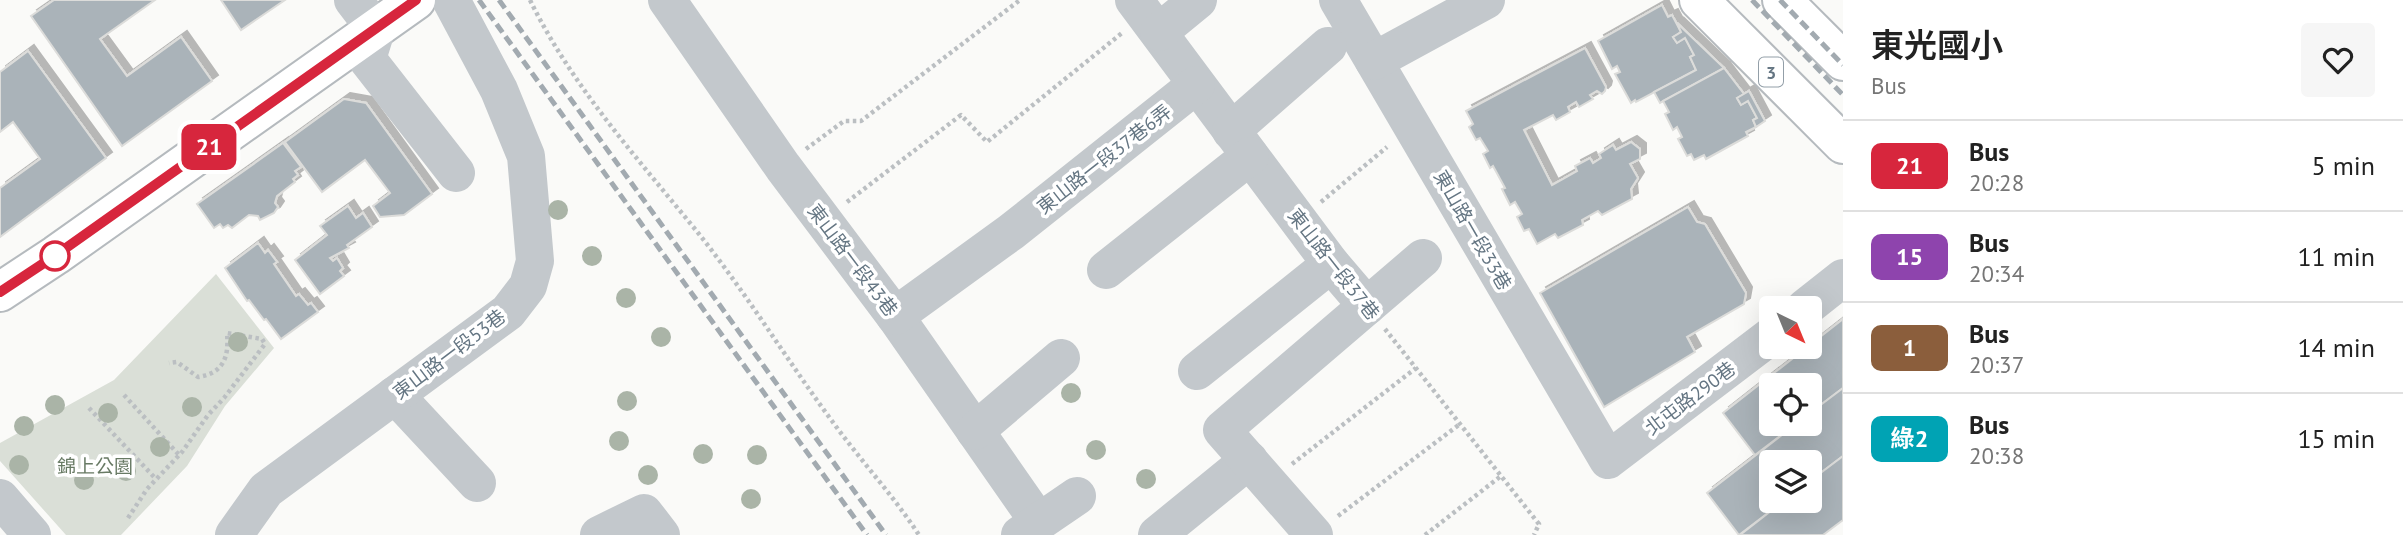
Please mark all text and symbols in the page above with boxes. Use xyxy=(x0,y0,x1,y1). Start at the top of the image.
text: 東光國小 xyxy=(1871,23,2003,66)
button: heart xyxy=(2301,23,2375,97)
road number: 3 xyxy=(1759,58,1783,86)
text: Bus xyxy=(1871,71,1907,100)
street label: 東山路一段37巷6弄 xyxy=(1032,99,1176,219)
line badge: 21 xyxy=(178,124,241,170)
text: 21 xyxy=(195,131,223,162)
text: Bus xyxy=(1969,135,2009,168)
text: 5 min xyxy=(2312,149,2375,182)
text: 21 xyxy=(1896,150,1923,181)
street label: 東山路一段33巷 xyxy=(1429,166,1517,294)
text: 20:28 xyxy=(1969,168,2024,197)
street label: 東山路一段43巷 xyxy=(803,199,903,321)
street label: 東山路一段37巷 xyxy=(1283,204,1385,324)
text: Bus xyxy=(1969,226,2009,259)
text: 11 min xyxy=(2297,240,2375,273)
unlabelled marker xyxy=(40,241,70,271)
text: 15 xyxy=(1896,241,1923,272)
text: 20:34 xyxy=(1969,259,2024,288)
north arrow xyxy=(1759,296,1822,359)
map controls xyxy=(1759,296,1822,513)
street label: 東山路一段53巷 xyxy=(388,304,510,404)
text: Bus xyxy=(1969,317,2009,350)
text: 14 min xyxy=(2297,331,2375,364)
text: 1 xyxy=(1903,332,1916,363)
text: 20:37 xyxy=(1969,350,2024,379)
street label: 北屯路290巷 xyxy=(1640,356,1740,440)
button: locate xyxy=(1759,373,1822,436)
text: Bus xyxy=(1969,408,2009,441)
text: 15 min xyxy=(2297,422,2375,455)
text: 綠2 xyxy=(1891,423,1928,454)
text: 20:38 xyxy=(1969,441,2024,470)
button: layers xyxy=(1759,450,1822,513)
park label: 錦上公園 xyxy=(57,454,133,478)

